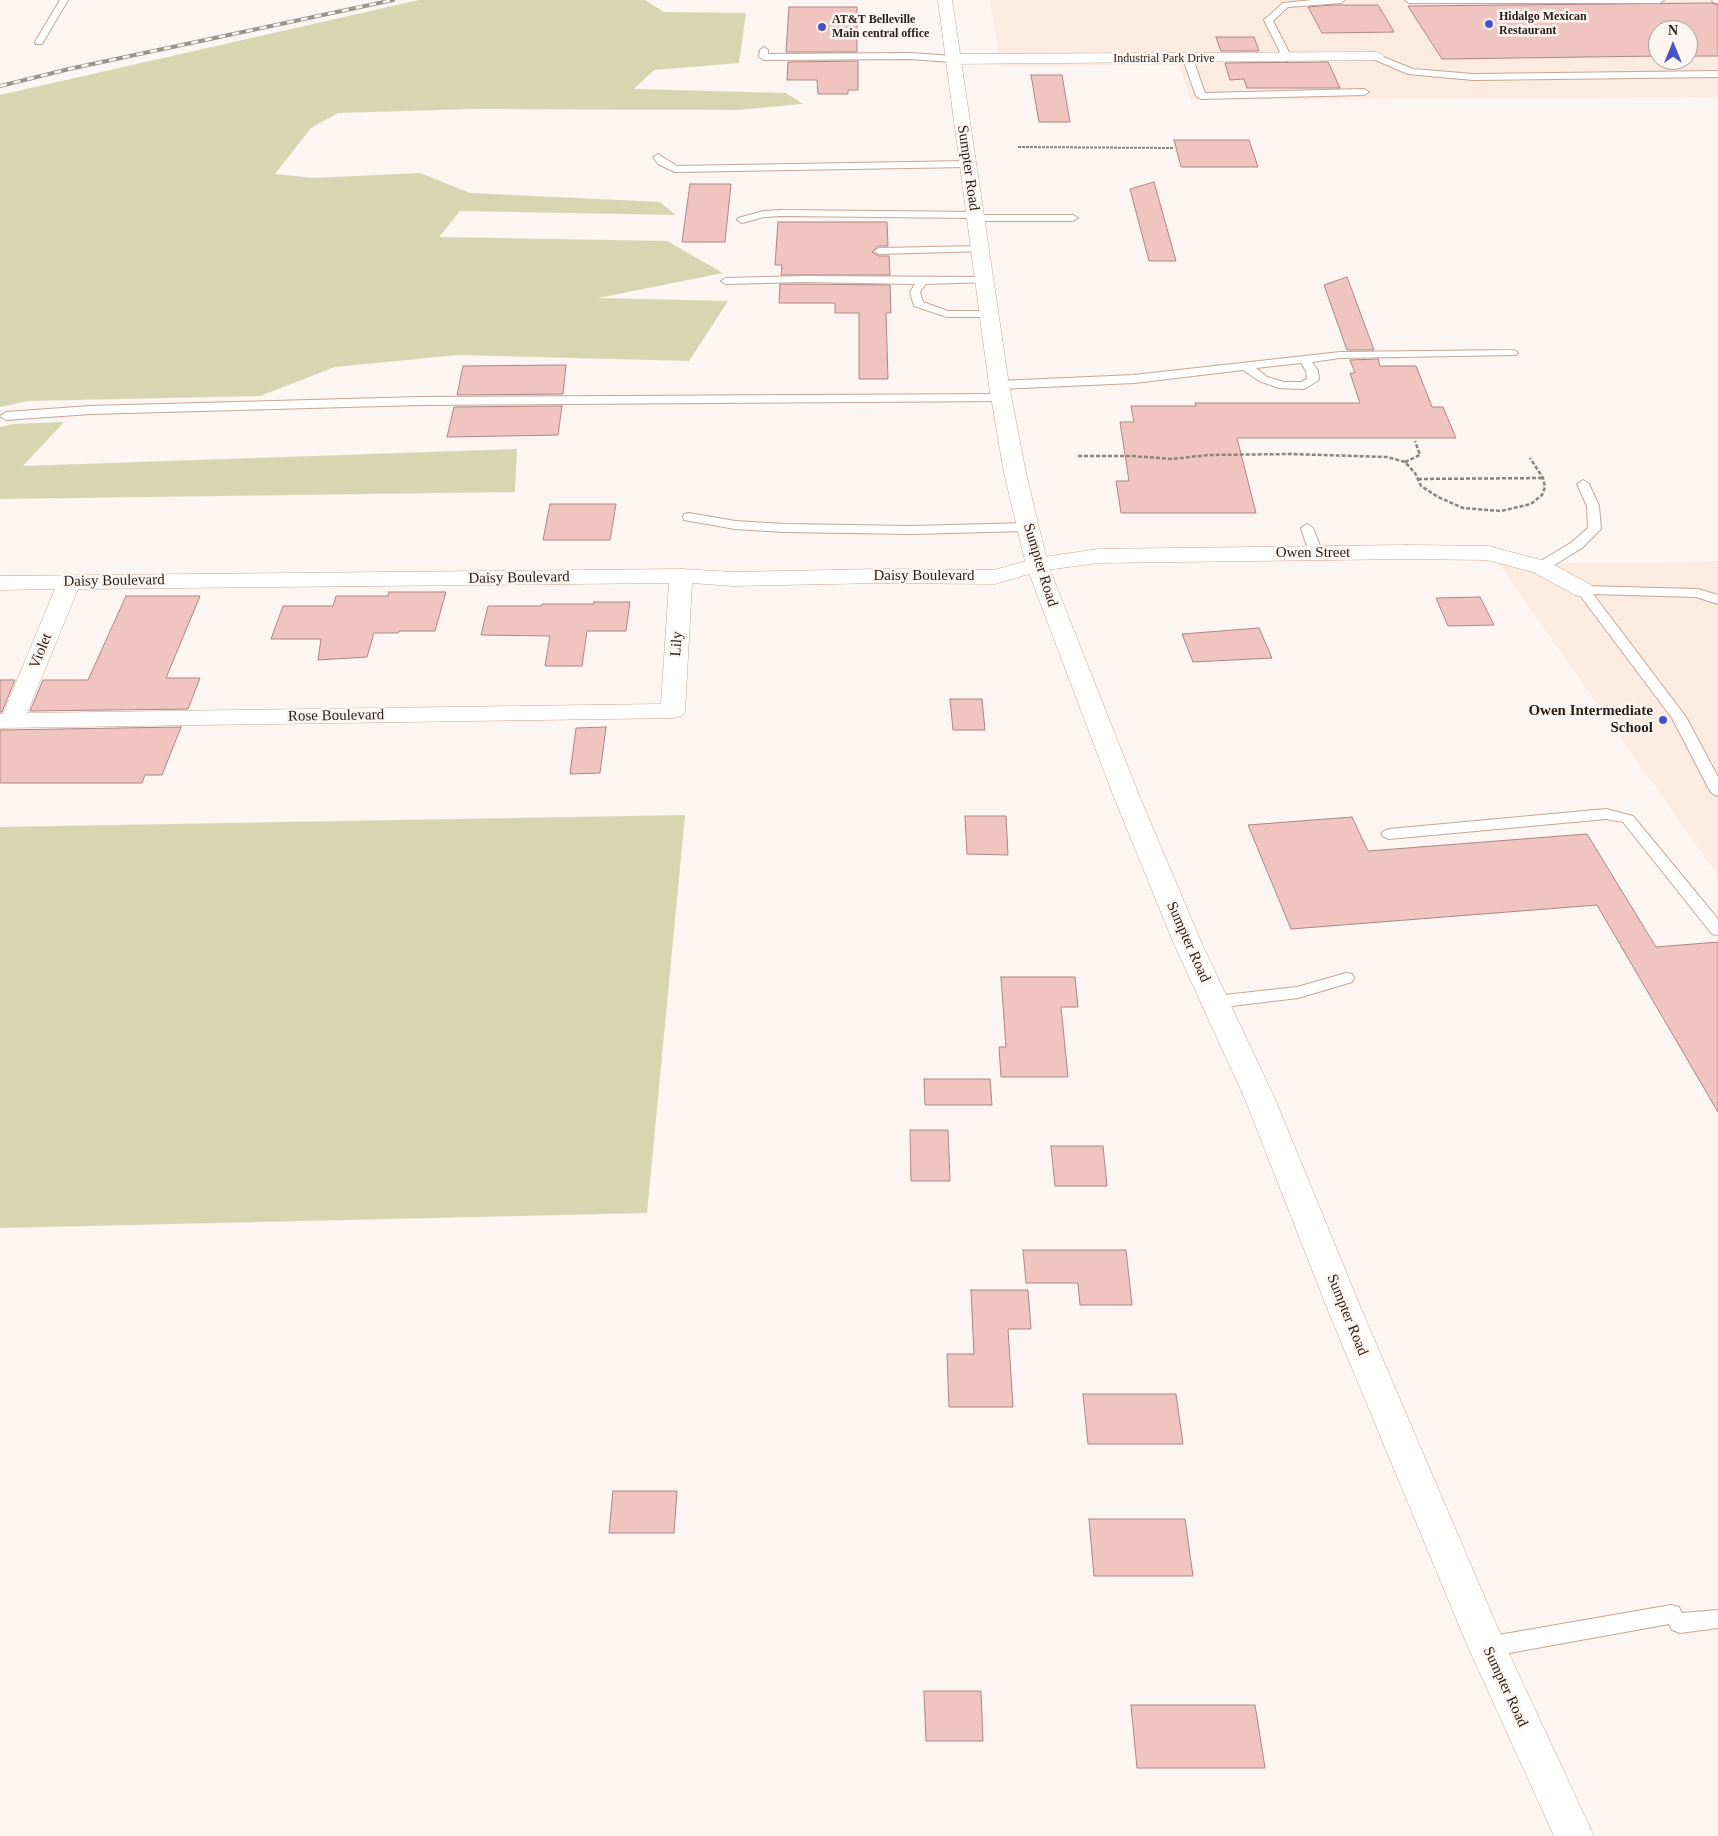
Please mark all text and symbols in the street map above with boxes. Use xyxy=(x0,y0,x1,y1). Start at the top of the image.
place label: Hidalgo Mexican Restaurant xyxy=(1499,10,1587,38)
place label: AT&T Belleville Main central office xyxy=(832,13,929,41)
marker: Hidalgo Mexican Restaurant xyxy=(1483,18,1495,30)
north arrow xyxy=(1648,20,1698,70)
marker: AT&T Belleville Main central office xyxy=(816,21,828,33)
text: N xyxy=(1668,23,1678,38)
street label: Industrial Park Drive xyxy=(1113,52,1215,66)
street label: Sumpter Road xyxy=(953,124,983,212)
street label: Sumpter Road xyxy=(1019,521,1061,609)
street label: Owen Street xyxy=(1276,544,1350,562)
street label: Daisy Boulevard xyxy=(873,567,975,585)
street label: Daisy Boulevard xyxy=(468,568,570,588)
street label: Daisy Boulevard xyxy=(63,571,165,591)
street label: Violet xyxy=(26,631,56,671)
street label: Lily xyxy=(667,631,687,657)
place label: Owen Intermediate School xyxy=(1528,702,1653,737)
street label: Rose Boulevard xyxy=(288,706,384,726)
marker: Owen Intermediate School xyxy=(1657,714,1669,726)
street label: Sumpter Road xyxy=(1162,899,1214,985)
street label: Sumpter Road xyxy=(1323,1272,1371,1358)
street label: Sumpter Road xyxy=(1479,1644,1531,1730)

